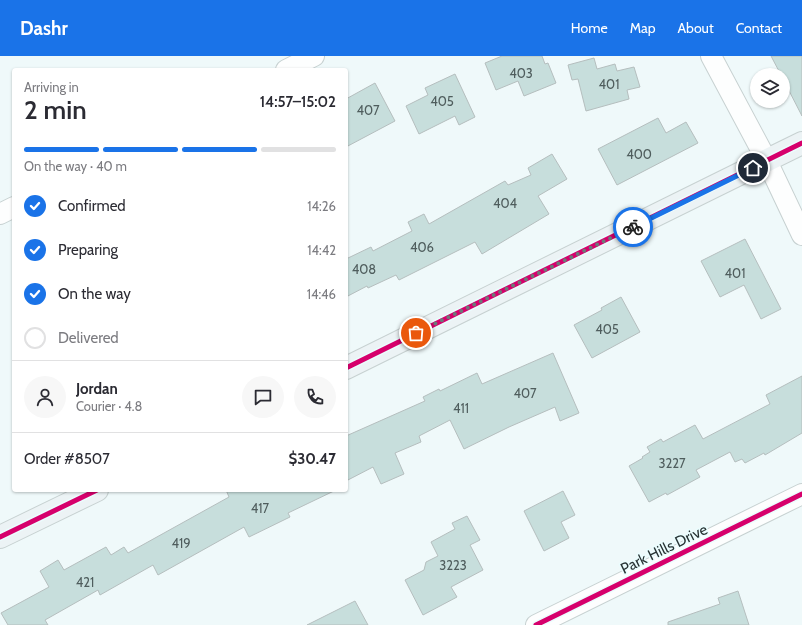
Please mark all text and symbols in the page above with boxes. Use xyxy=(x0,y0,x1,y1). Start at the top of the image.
text: Dashr xyxy=(20,17,68,40)
text: Home xyxy=(571,19,608,37)
text: Map xyxy=(630,19,655,37)
text: About xyxy=(677,19,714,37)
text: Contact xyxy=(736,19,782,37)
house number: 403 xyxy=(509,65,533,81)
map controls xyxy=(750,68,790,108)
button: layers xyxy=(750,68,790,108)
house number: 401 xyxy=(599,76,619,92)
text: Arriving in xyxy=(24,79,79,95)
text: 14:57–15:02 xyxy=(260,93,336,111)
house number: 405 xyxy=(430,93,454,109)
text: 2 min xyxy=(24,94,87,126)
house number: 407 xyxy=(357,102,380,118)
house number: 400 xyxy=(626,146,652,162)
pin xyxy=(736,151,770,185)
icon: home xyxy=(742,157,764,179)
text: On the way · 40 m xyxy=(24,158,127,174)
icon: check xyxy=(24,195,46,217)
house number: 404 xyxy=(493,195,518,211)
text: Confirmed xyxy=(58,197,126,215)
text: 14:26 xyxy=(307,198,336,214)
courier xyxy=(613,207,653,247)
icon: bike xyxy=(622,216,644,238)
icon: check xyxy=(24,239,46,261)
house number: 406 xyxy=(410,239,434,255)
text: Preparing xyxy=(58,241,118,259)
text: 14:42 xyxy=(307,242,336,258)
house number: 408 xyxy=(352,261,376,277)
house number: 401 xyxy=(725,265,745,281)
icon: check xyxy=(24,283,46,305)
text: On the way xyxy=(58,285,131,303)
text: 14:46 xyxy=(307,286,336,302)
pin xyxy=(399,316,433,350)
house number: 405 xyxy=(595,321,619,337)
icon: bag xyxy=(405,322,427,344)
text: Delivered xyxy=(58,329,119,347)
button: person xyxy=(24,376,66,418)
button: chat xyxy=(242,376,284,418)
button: phone xyxy=(294,376,336,418)
text: Jordan xyxy=(76,380,118,398)
house number: 407 xyxy=(514,385,537,401)
text: Courier · 4.8 xyxy=(76,398,142,414)
house number: 411 xyxy=(453,400,469,416)
text: Order #8507 xyxy=(24,450,110,468)
text: $30.47 xyxy=(288,450,336,468)
house number: 3227 xyxy=(658,455,686,471)
house number: 417 xyxy=(251,500,270,516)
street label: Park Hills Drive xyxy=(618,520,711,578)
house number: 419 xyxy=(171,535,191,551)
house number: 3223 xyxy=(439,557,467,573)
house number: 421 xyxy=(76,574,94,590)

